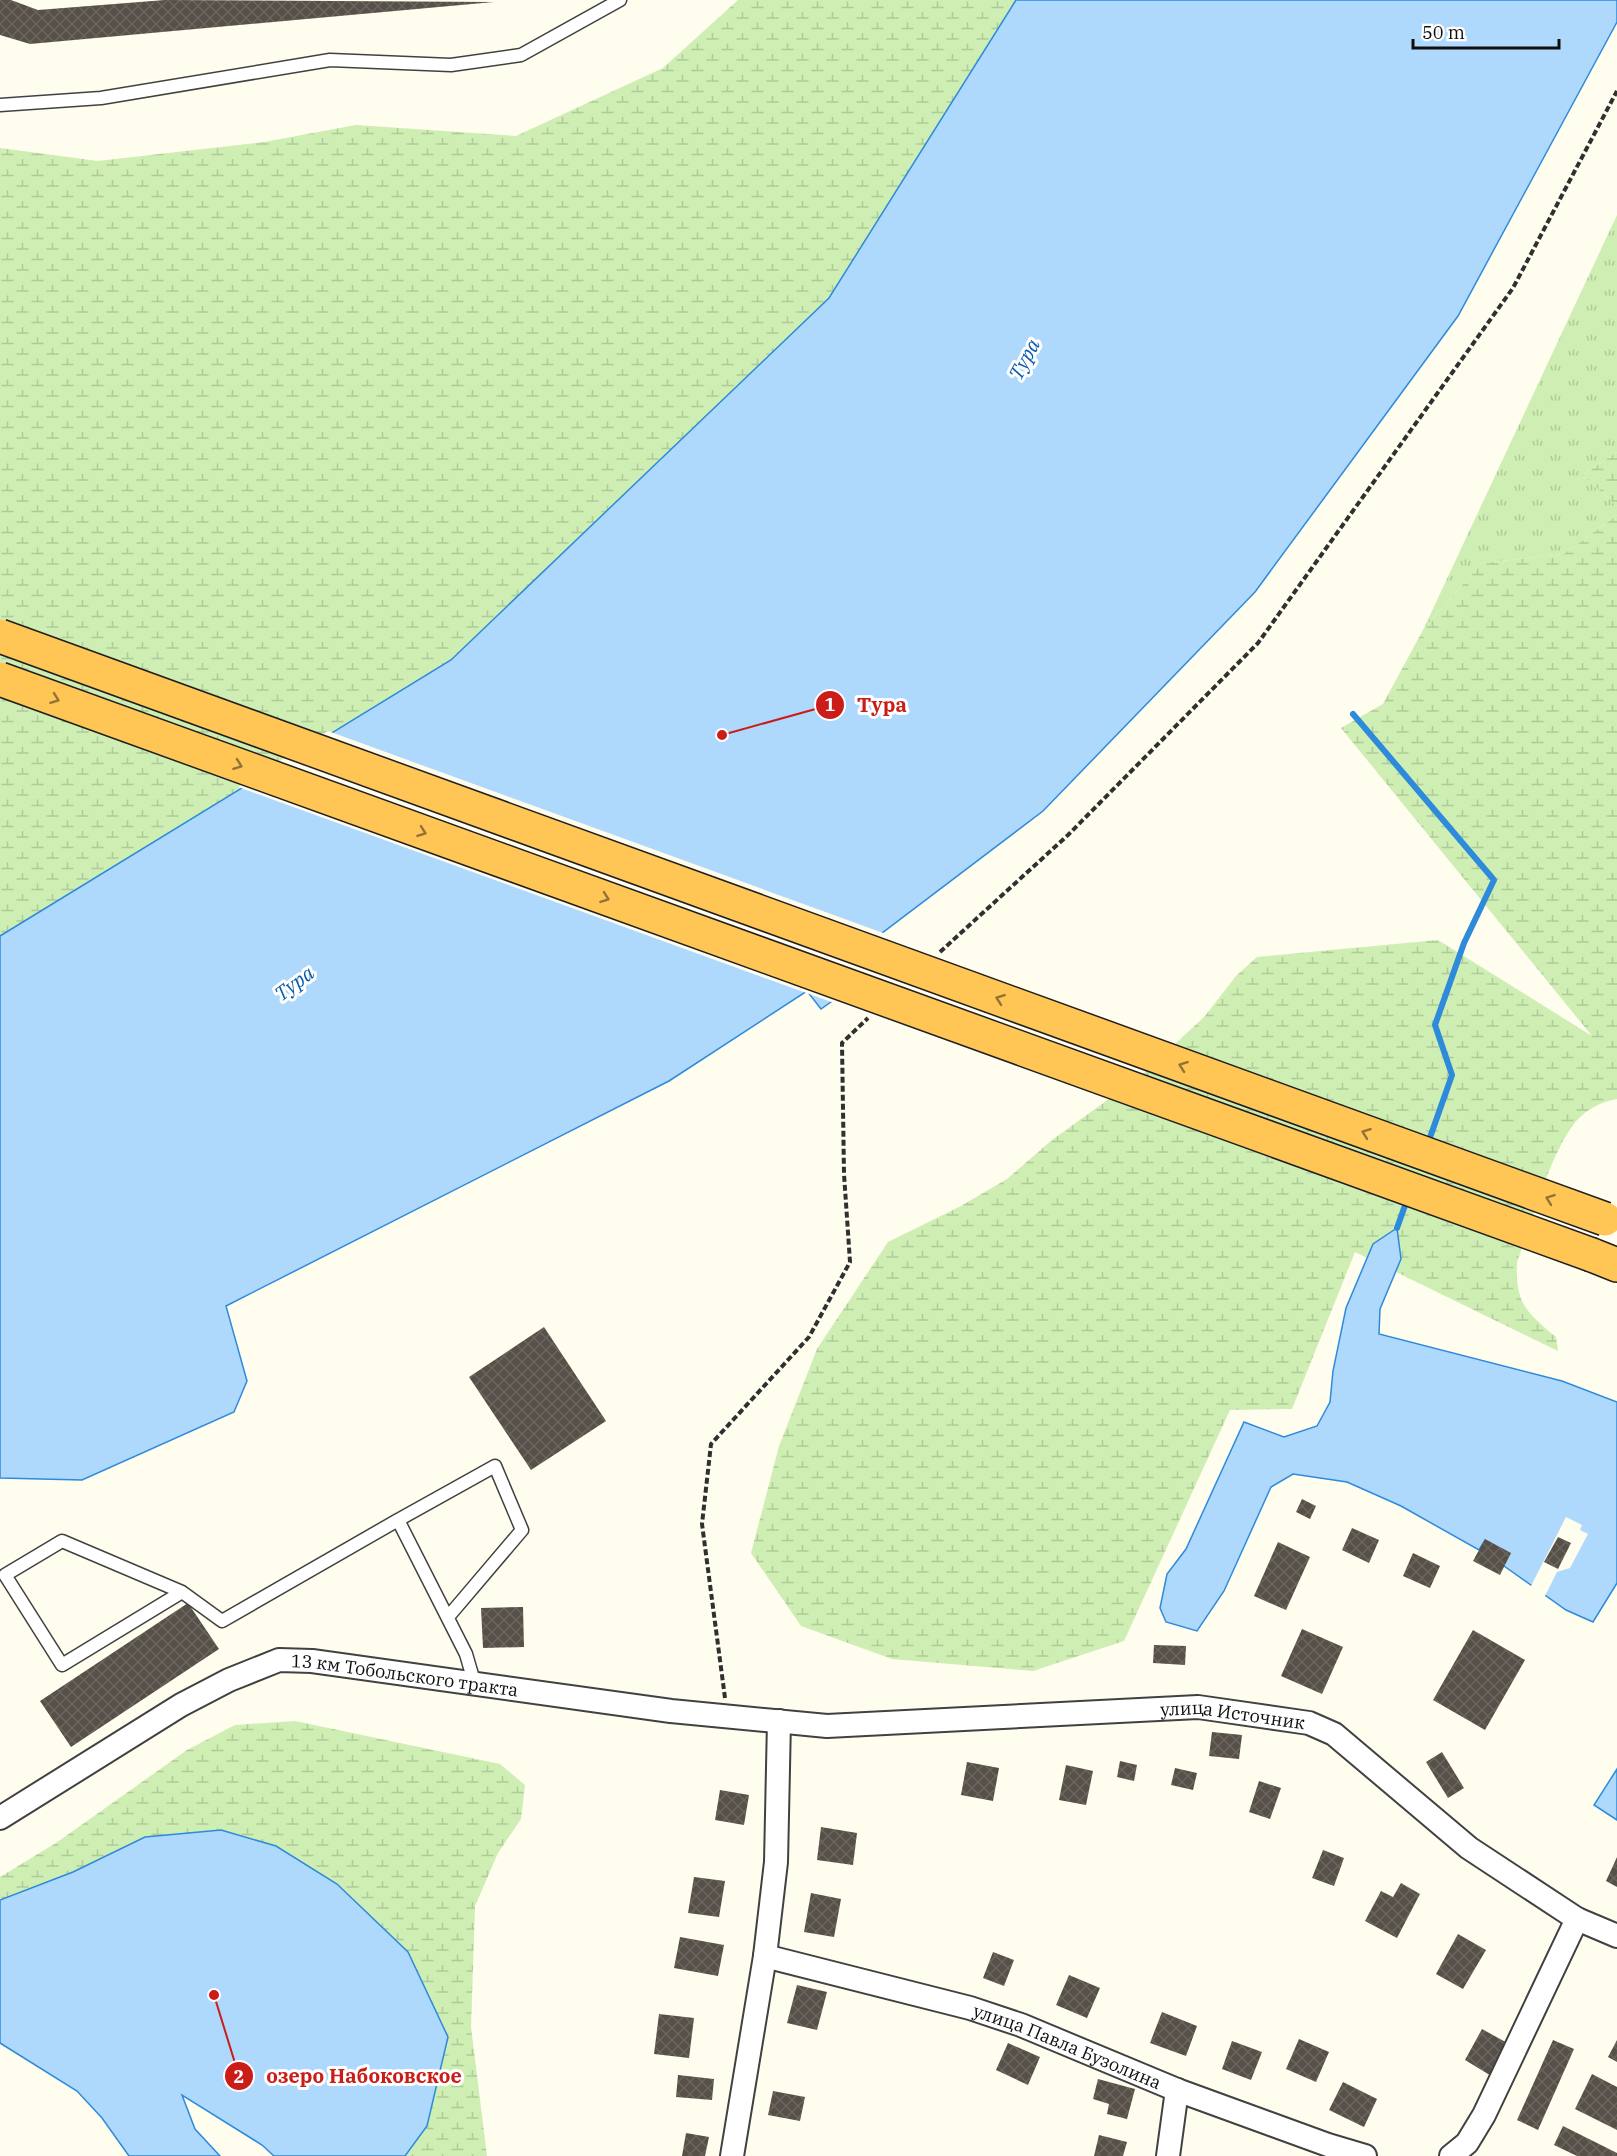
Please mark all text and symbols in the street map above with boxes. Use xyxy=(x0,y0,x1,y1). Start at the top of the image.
scale bar xyxy=(1413,12,1558,50)
text: 50 m xyxy=(1422,21,1465,44)
water label: Тура xyxy=(1002,334,1046,384)
callout: Тура xyxy=(815,686,919,724)
one-way arrow xyxy=(49,691,60,704)
text: Тура xyxy=(857,691,907,718)
text: 1 xyxy=(825,693,836,716)
one-way arrow xyxy=(232,758,243,771)
one-way arrow xyxy=(416,824,427,837)
one-way arrow xyxy=(599,890,610,903)
water label: Тура xyxy=(269,959,319,1007)
one-way arrow xyxy=(995,994,1006,1007)
one-way arrow xyxy=(1178,1061,1189,1073)
one-way arrow xyxy=(1362,1127,1372,1140)
one-way arrow xyxy=(1545,1194,1556,1207)
street label: 13 км Тобольского тракта xyxy=(291,1649,520,1701)
street label: улица Источник xyxy=(1159,1695,1307,1734)
street label: улица Павла Бузолина xyxy=(970,1998,1165,2094)
callout: озеро Набоковское xyxy=(224,2057,474,2095)
text: озеро Набоковское xyxy=(266,2062,462,2089)
text: 2 xyxy=(234,2065,244,2088)

